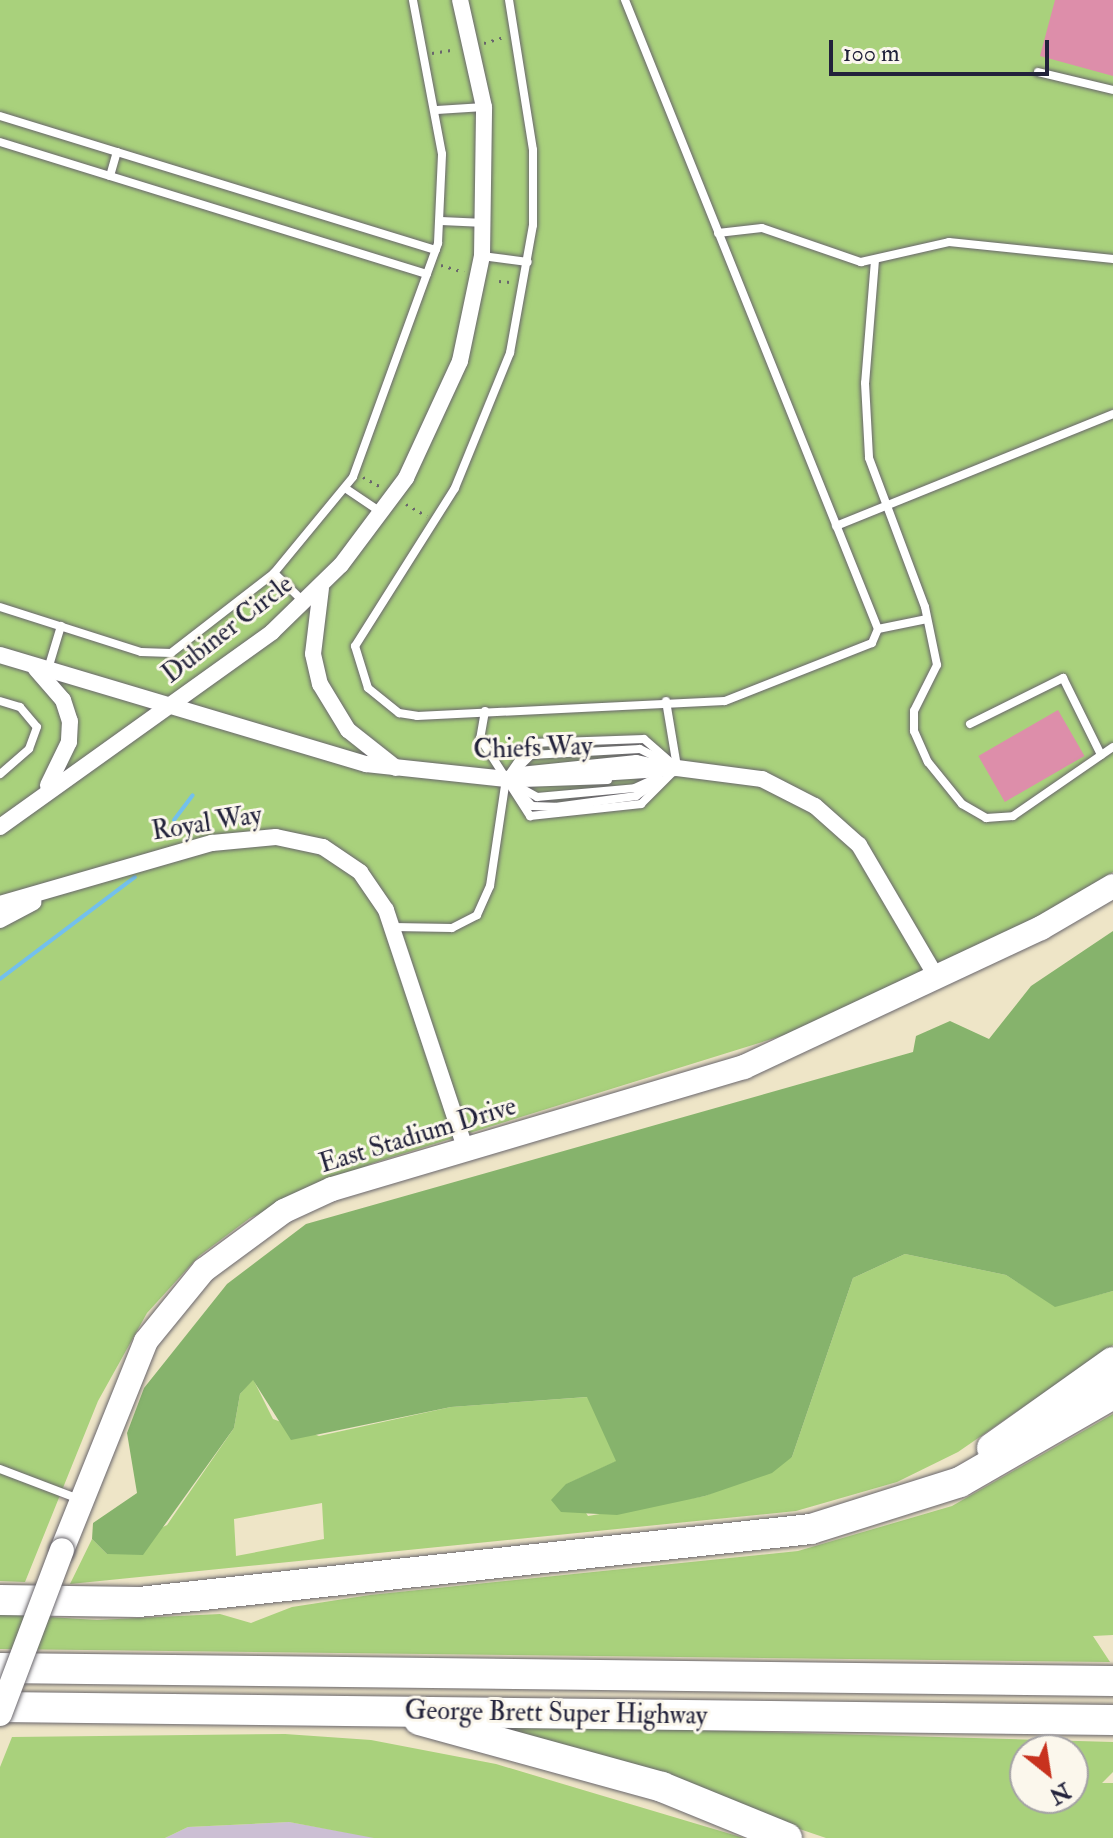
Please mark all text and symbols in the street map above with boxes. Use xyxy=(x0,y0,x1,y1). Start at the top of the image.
scale bar xyxy=(833,24,1053,74)
text: 100 m xyxy=(843,38,900,69)
street label: Dubiner Circle xyxy=(157,569,299,691)
street label: Chiefs Way xyxy=(473,731,593,767)
street label: Royal Way xyxy=(150,800,264,848)
street label: East Stadium Drive xyxy=(316,1091,520,1181)
street label: George Brett Super Highway xyxy=(404,1696,708,1732)
north arrow xyxy=(1009,1734,1089,1814)
text: N xyxy=(1044,1776,1076,1810)

